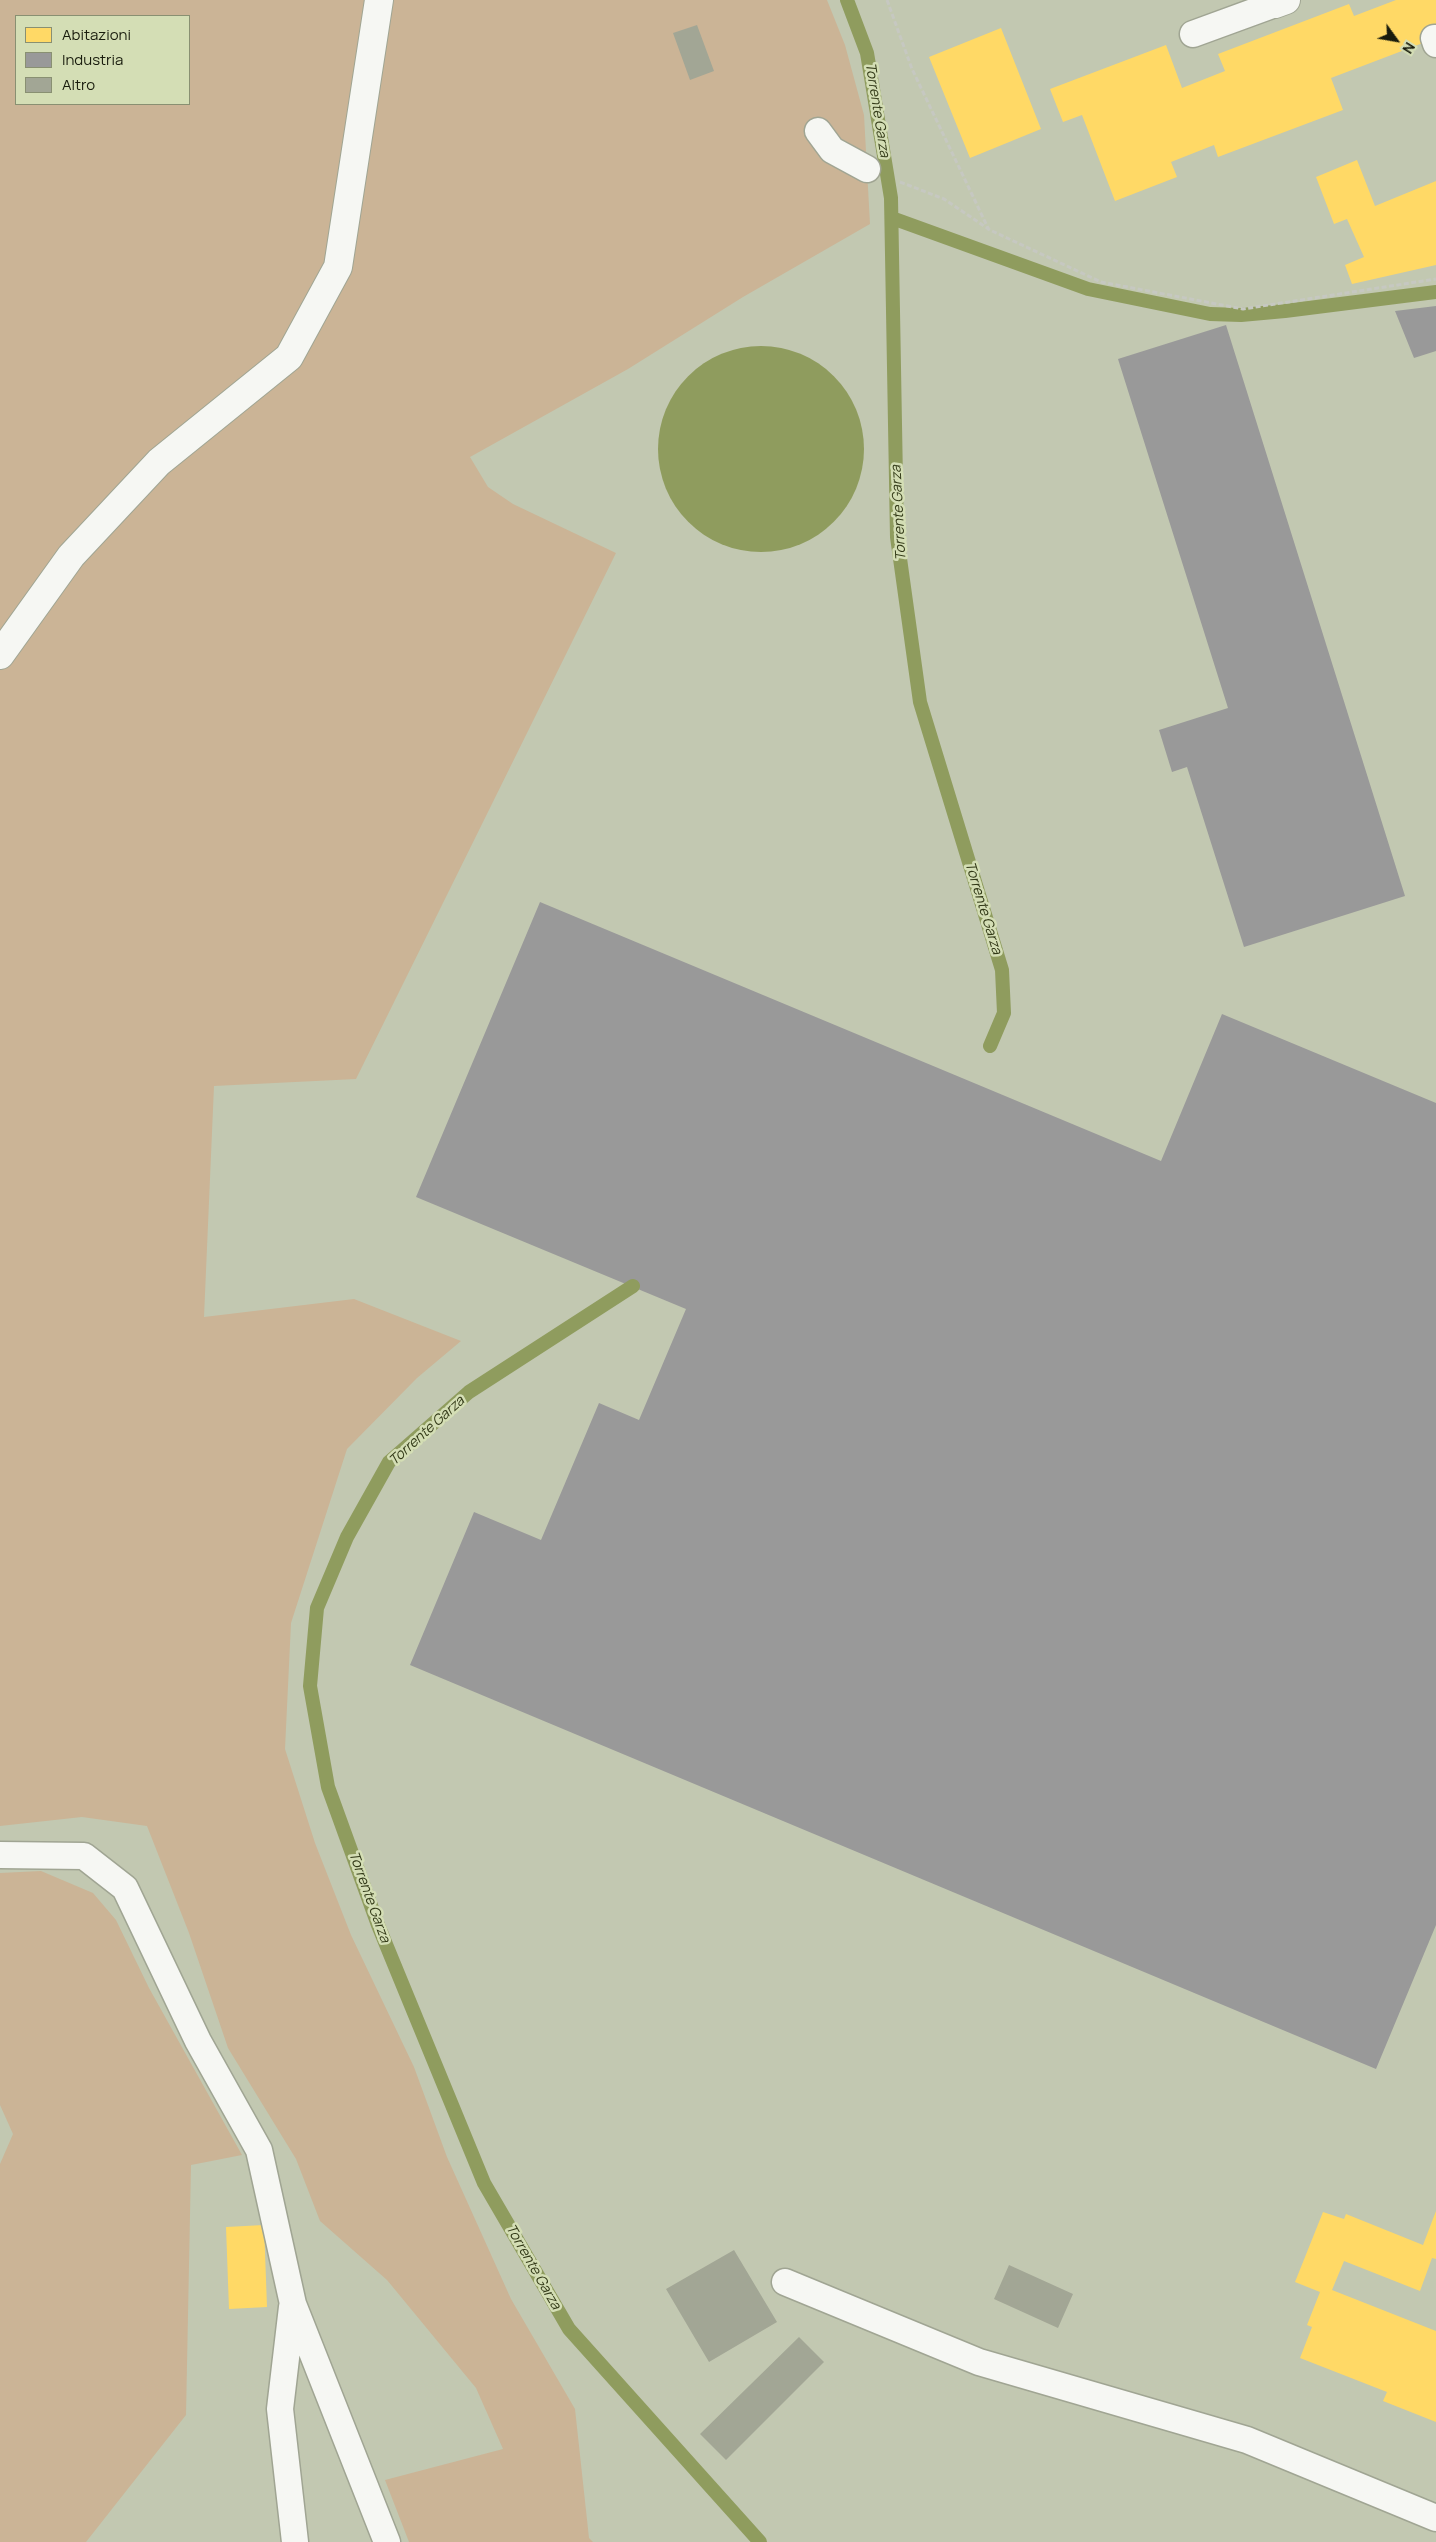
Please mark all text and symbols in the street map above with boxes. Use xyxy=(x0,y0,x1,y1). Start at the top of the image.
legend xyxy=(15,15,190,105)
north arrow xyxy=(1371,15,1421,65)
text: Abitazioni xyxy=(62,24,131,45)
text: N xyxy=(1398,39,1420,58)
text: Industria xyxy=(62,49,123,70)
water label: Torrente Garza xyxy=(861,62,893,158)
text: Altro xyxy=(62,74,95,95)
water label: Torrente Garza xyxy=(888,465,910,561)
water label: Torrente Garza xyxy=(961,860,1005,956)
water label: Torrente Garza xyxy=(386,1393,468,1469)
water label: Torrente Garza xyxy=(345,1849,393,1945)
water label: Torrente Garza xyxy=(502,2221,564,2313)

